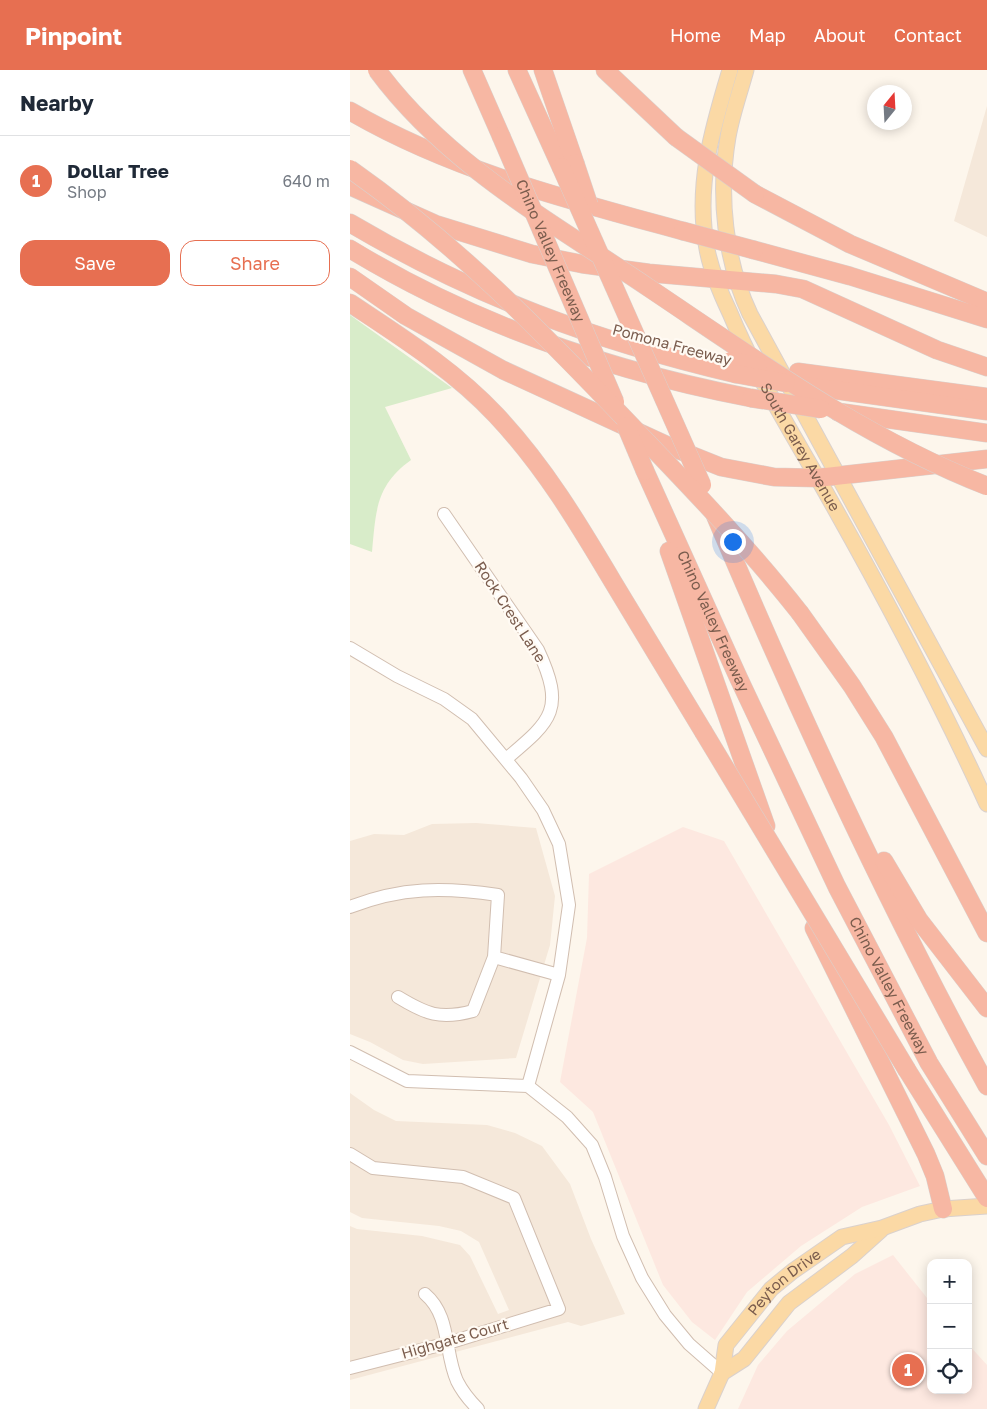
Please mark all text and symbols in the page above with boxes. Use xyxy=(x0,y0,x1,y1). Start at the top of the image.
text: Pinpoint xyxy=(25,21,122,50)
text: Home xyxy=(670,24,721,46)
text: Map xyxy=(749,24,786,46)
text: About xyxy=(814,24,866,46)
text: Contact xyxy=(894,24,962,46)
north arrow xyxy=(867,85,912,130)
text: Nearby xyxy=(20,90,94,116)
text: Dollar Tree xyxy=(67,159,169,182)
text: 1 xyxy=(32,171,40,191)
text: 640 m xyxy=(282,171,330,191)
street label: Chino Valley Freeway xyxy=(513,176,590,325)
text: Shop xyxy=(67,182,107,202)
button: Save xyxy=(20,240,170,286)
button: Share xyxy=(180,240,330,286)
street label: Pomona Freeway xyxy=(611,319,734,369)
street label: South Garey Avenue xyxy=(757,379,845,514)
your location xyxy=(720,529,746,555)
street label: Chino Valley Freeway xyxy=(674,547,754,695)
street label: Rock Crest Lane xyxy=(471,558,550,666)
street label: Chino Valley Freeway xyxy=(846,913,933,1058)
street label: Peyton Drive xyxy=(743,1244,824,1319)
map controls xyxy=(927,1259,972,1394)
button: + xyxy=(927,1259,972,1304)
button: − xyxy=(927,1304,972,1349)
street label: Highgate Court xyxy=(399,1314,510,1362)
button: locate xyxy=(927,1349,972,1394)
pin: 1 xyxy=(892,1351,924,1389)

